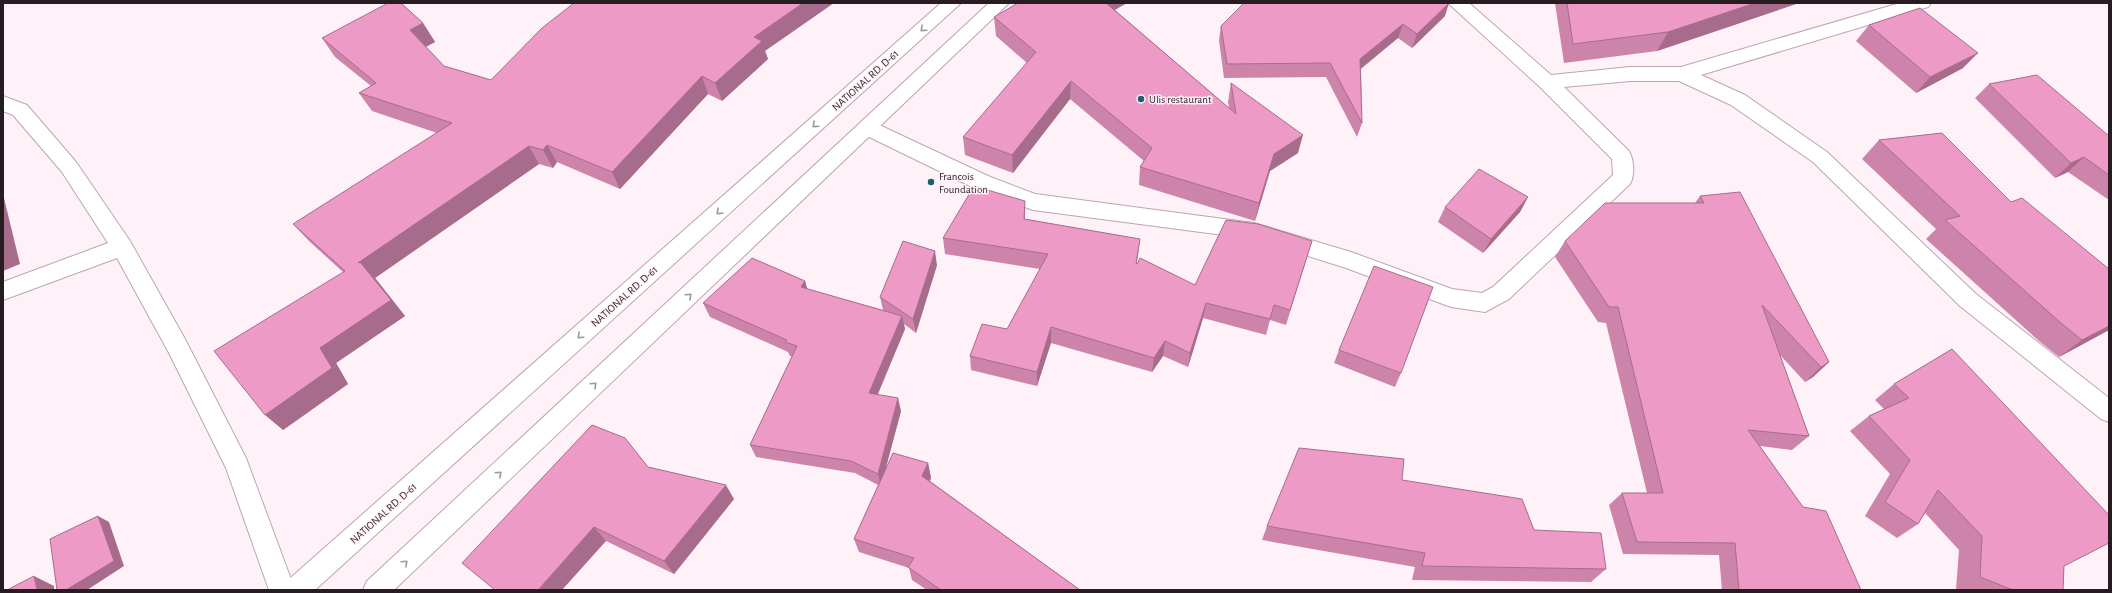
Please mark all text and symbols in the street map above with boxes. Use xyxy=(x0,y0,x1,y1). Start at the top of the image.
one-way arrow xyxy=(920,24,927,31)
street label: NATIONAL RD. D-61 xyxy=(830,48,901,113)
marker: Ulis restaurant xyxy=(1136,94,1146,104)
place label: Ulis restaurant xyxy=(1149,94,1212,105)
one-way arrow xyxy=(813,120,820,127)
place label: Francois Foundation xyxy=(939,171,988,195)
marker: Francois Foundation xyxy=(926,177,936,187)
one-way arrow xyxy=(716,207,723,214)
street label: NATIONAL RD. D-61 xyxy=(589,264,660,329)
one-way arrow xyxy=(684,294,692,301)
one-way arrow xyxy=(577,331,585,339)
one-way arrow xyxy=(589,383,597,390)
one-way arrow xyxy=(494,472,502,479)
street label: NATIONAL RD. D-61 xyxy=(348,481,419,546)
one-way arrow xyxy=(400,561,407,568)

